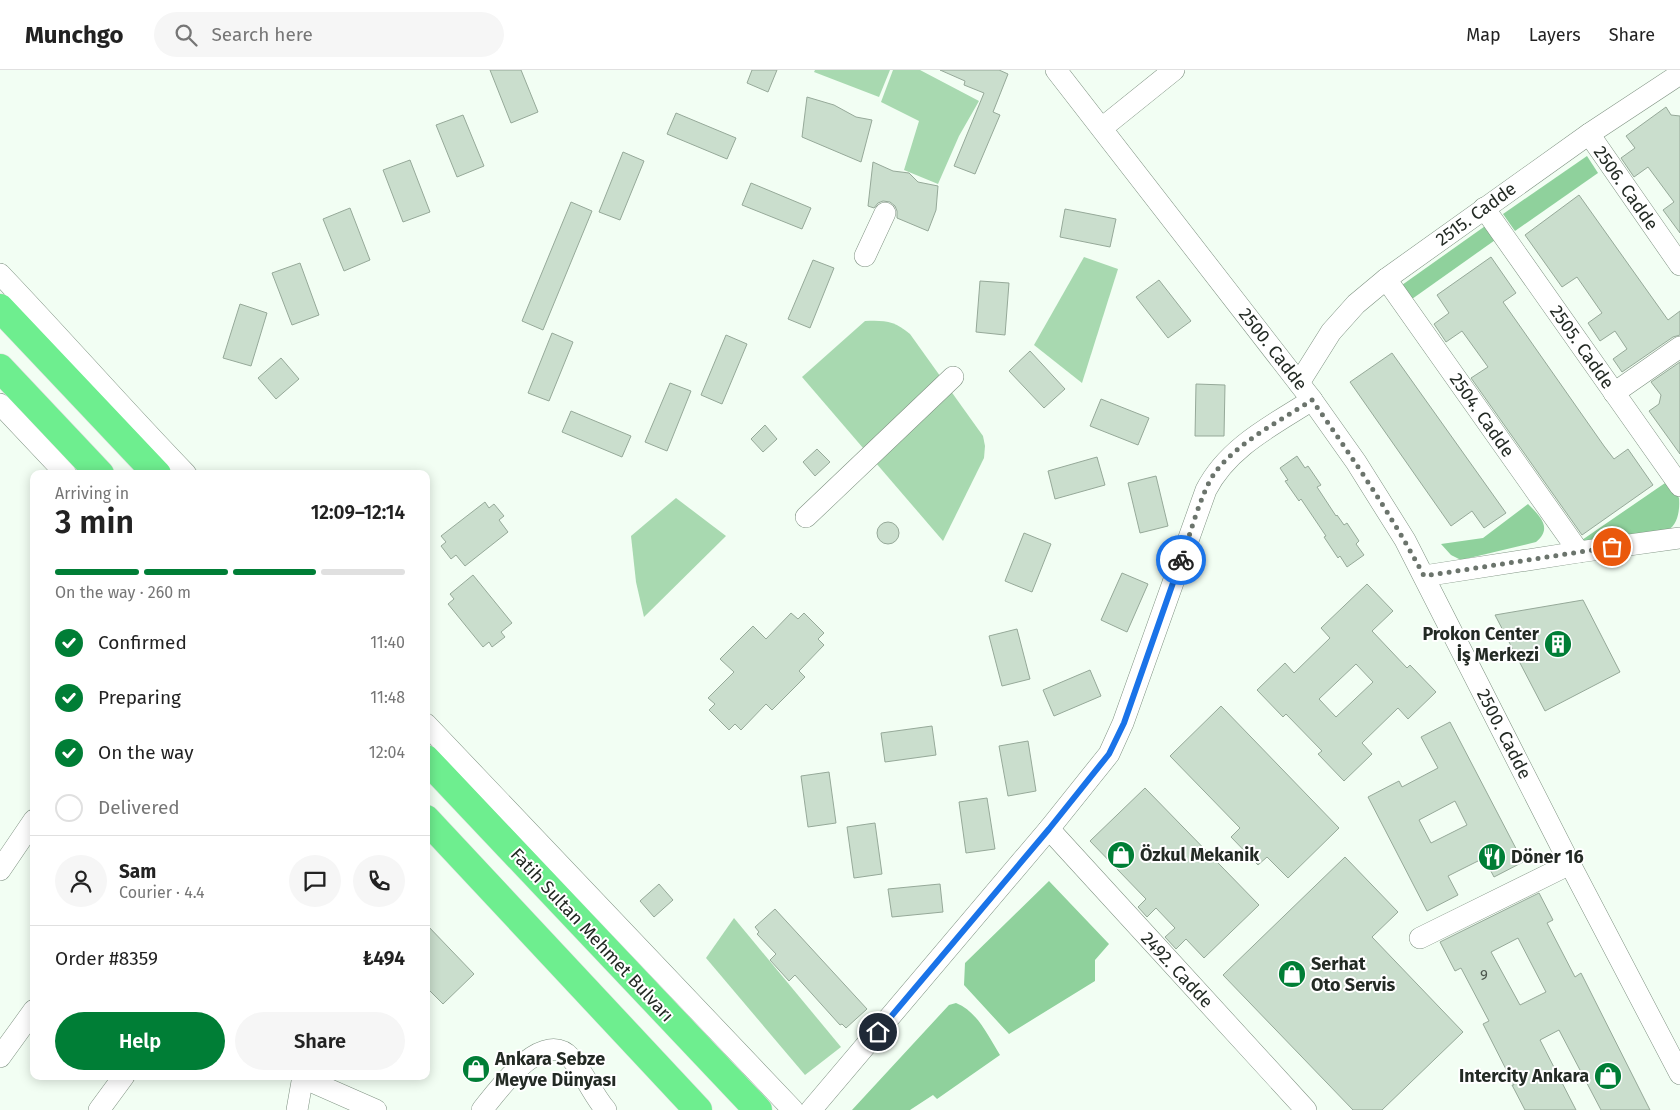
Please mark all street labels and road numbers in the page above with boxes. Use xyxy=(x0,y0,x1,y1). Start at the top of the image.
street label: 2506. Cadde xyxy=(1589,142,1663,234)
street label: 2515. Cadde xyxy=(1432,177,1520,251)
street label: 2505. Cadde xyxy=(1545,301,1619,393)
street label: 2500. Cadde xyxy=(1234,304,1312,394)
street label: 2504. Cadde xyxy=(1445,369,1519,461)
street label: 2500. Cadde xyxy=(1472,685,1536,783)
street label: Fatih Sultan Mehmet Bulvarı xyxy=(506,844,678,1026)
street label: 2492. Cadde xyxy=(1136,927,1218,1013)

